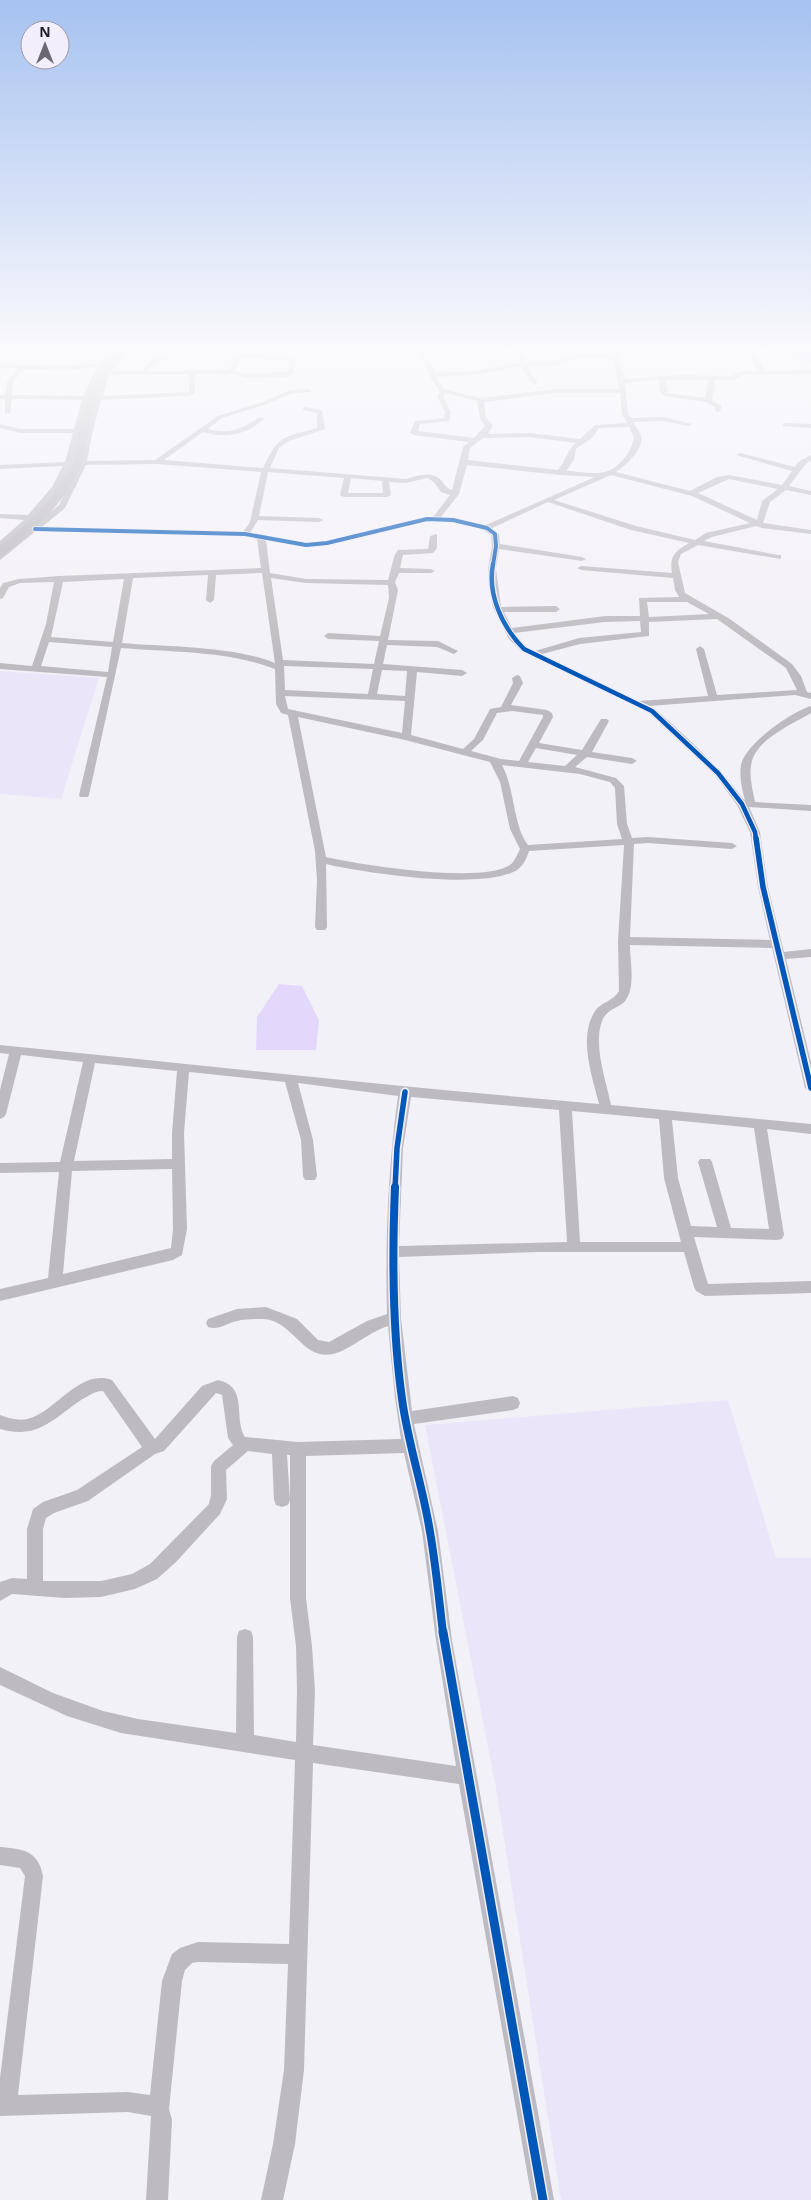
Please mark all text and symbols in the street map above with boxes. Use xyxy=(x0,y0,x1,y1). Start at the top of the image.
north arrow xyxy=(20,20,70,70)
text: N xyxy=(39,22,51,41)

